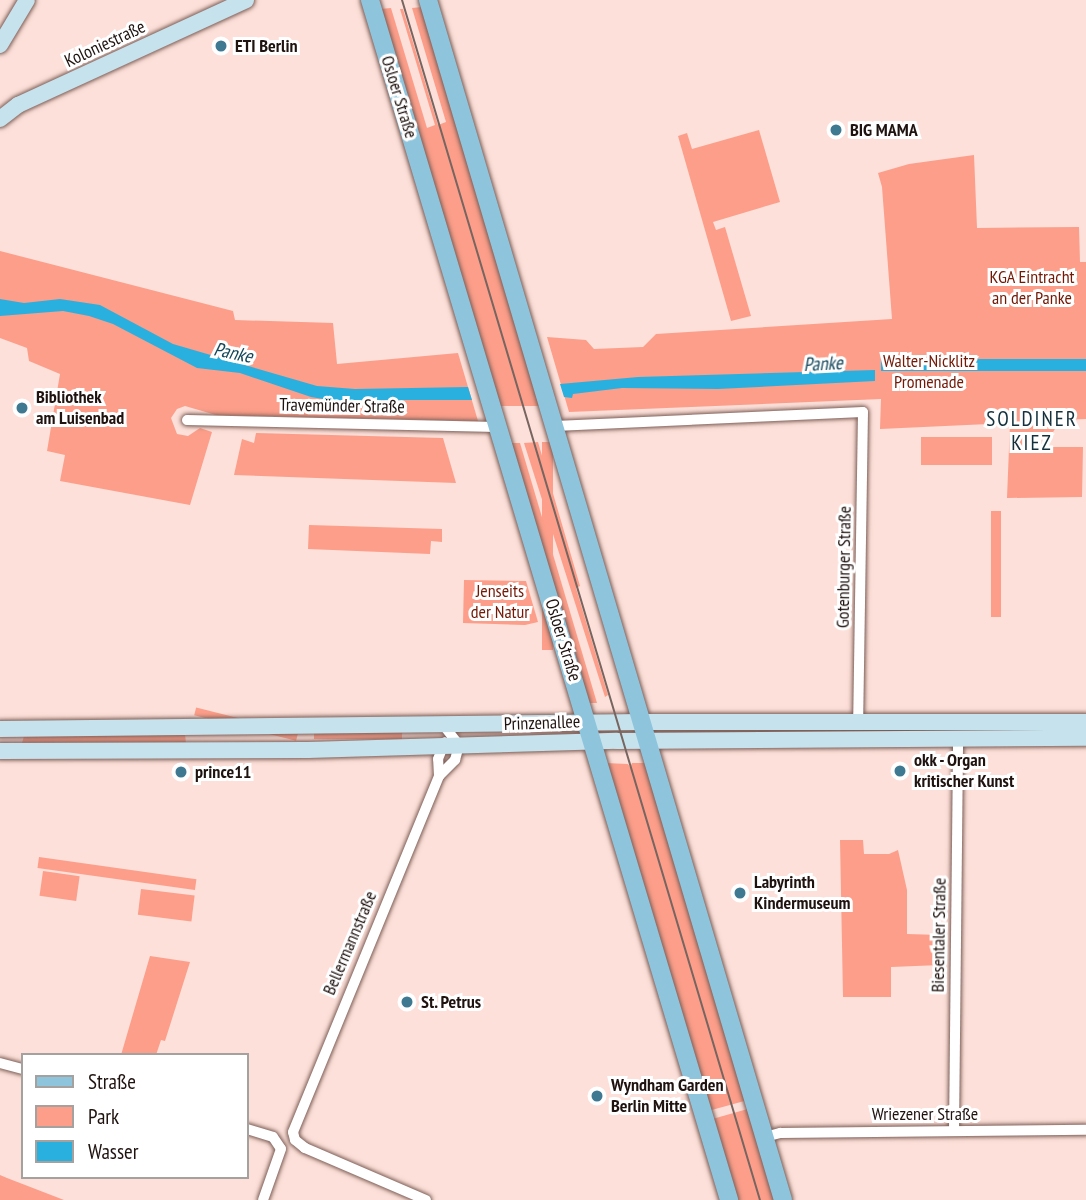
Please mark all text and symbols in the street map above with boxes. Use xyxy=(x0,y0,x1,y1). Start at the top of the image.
street label: Koloniestraße xyxy=(61,16,149,72)
place label: ETI Berlin xyxy=(235,35,298,57)
marker: ETI Berlin xyxy=(213,38,229,54)
street label: Osloer Straße xyxy=(376,53,422,141)
place label: BIG MAMA xyxy=(850,119,918,141)
marker: BIG MAMA xyxy=(828,122,844,138)
park label: KGA Eintracht an der Panke xyxy=(989,267,1075,310)
water label: Panke xyxy=(212,338,254,368)
park label: Walter-Nicklitz Promenade xyxy=(883,351,975,394)
water label: Panke xyxy=(803,352,843,376)
place label: Bibliothek am Luisenbad xyxy=(36,387,124,430)
street label: Travemünder Straße xyxy=(279,394,405,418)
marker: Bibliothek am Luisenbad xyxy=(14,400,30,416)
district label: SOLDINER KIEZ xyxy=(987,406,1077,456)
street label: Gotenburger Straße xyxy=(832,506,856,628)
park label: Jenseits der Natur xyxy=(471,581,529,624)
street label: Osloer Straße xyxy=(540,596,586,684)
street label: Prinzenallee xyxy=(504,711,580,735)
place label: okk - Organ kritischer Kunst xyxy=(914,750,1014,792)
place label: prince11 xyxy=(195,761,251,783)
marker: okk - Organ kritischer Kunst xyxy=(892,763,908,779)
marker: prince11 xyxy=(173,764,189,780)
place label: Labyrinth Kindermuseum xyxy=(754,872,850,914)
street label: Biesentaler Straße xyxy=(927,877,951,993)
marker: Labyrinth Kindermuseum xyxy=(732,885,748,901)
street label: Bellermannstraße xyxy=(318,888,382,998)
place label: St. Petrus xyxy=(421,991,482,1013)
marker: St. Petrus xyxy=(399,994,415,1010)
legend xyxy=(21,1053,248,1179)
text: Straße xyxy=(88,1068,136,1095)
place label: Wyndham Garden Berlin Mitte xyxy=(611,1075,724,1118)
marker: Wyndham Garden Berlin Mitte xyxy=(589,1088,605,1104)
text: Park xyxy=(88,1103,119,1130)
street label: Wriezener Straße xyxy=(872,1103,978,1125)
text: Wasser xyxy=(88,1138,138,1165)

